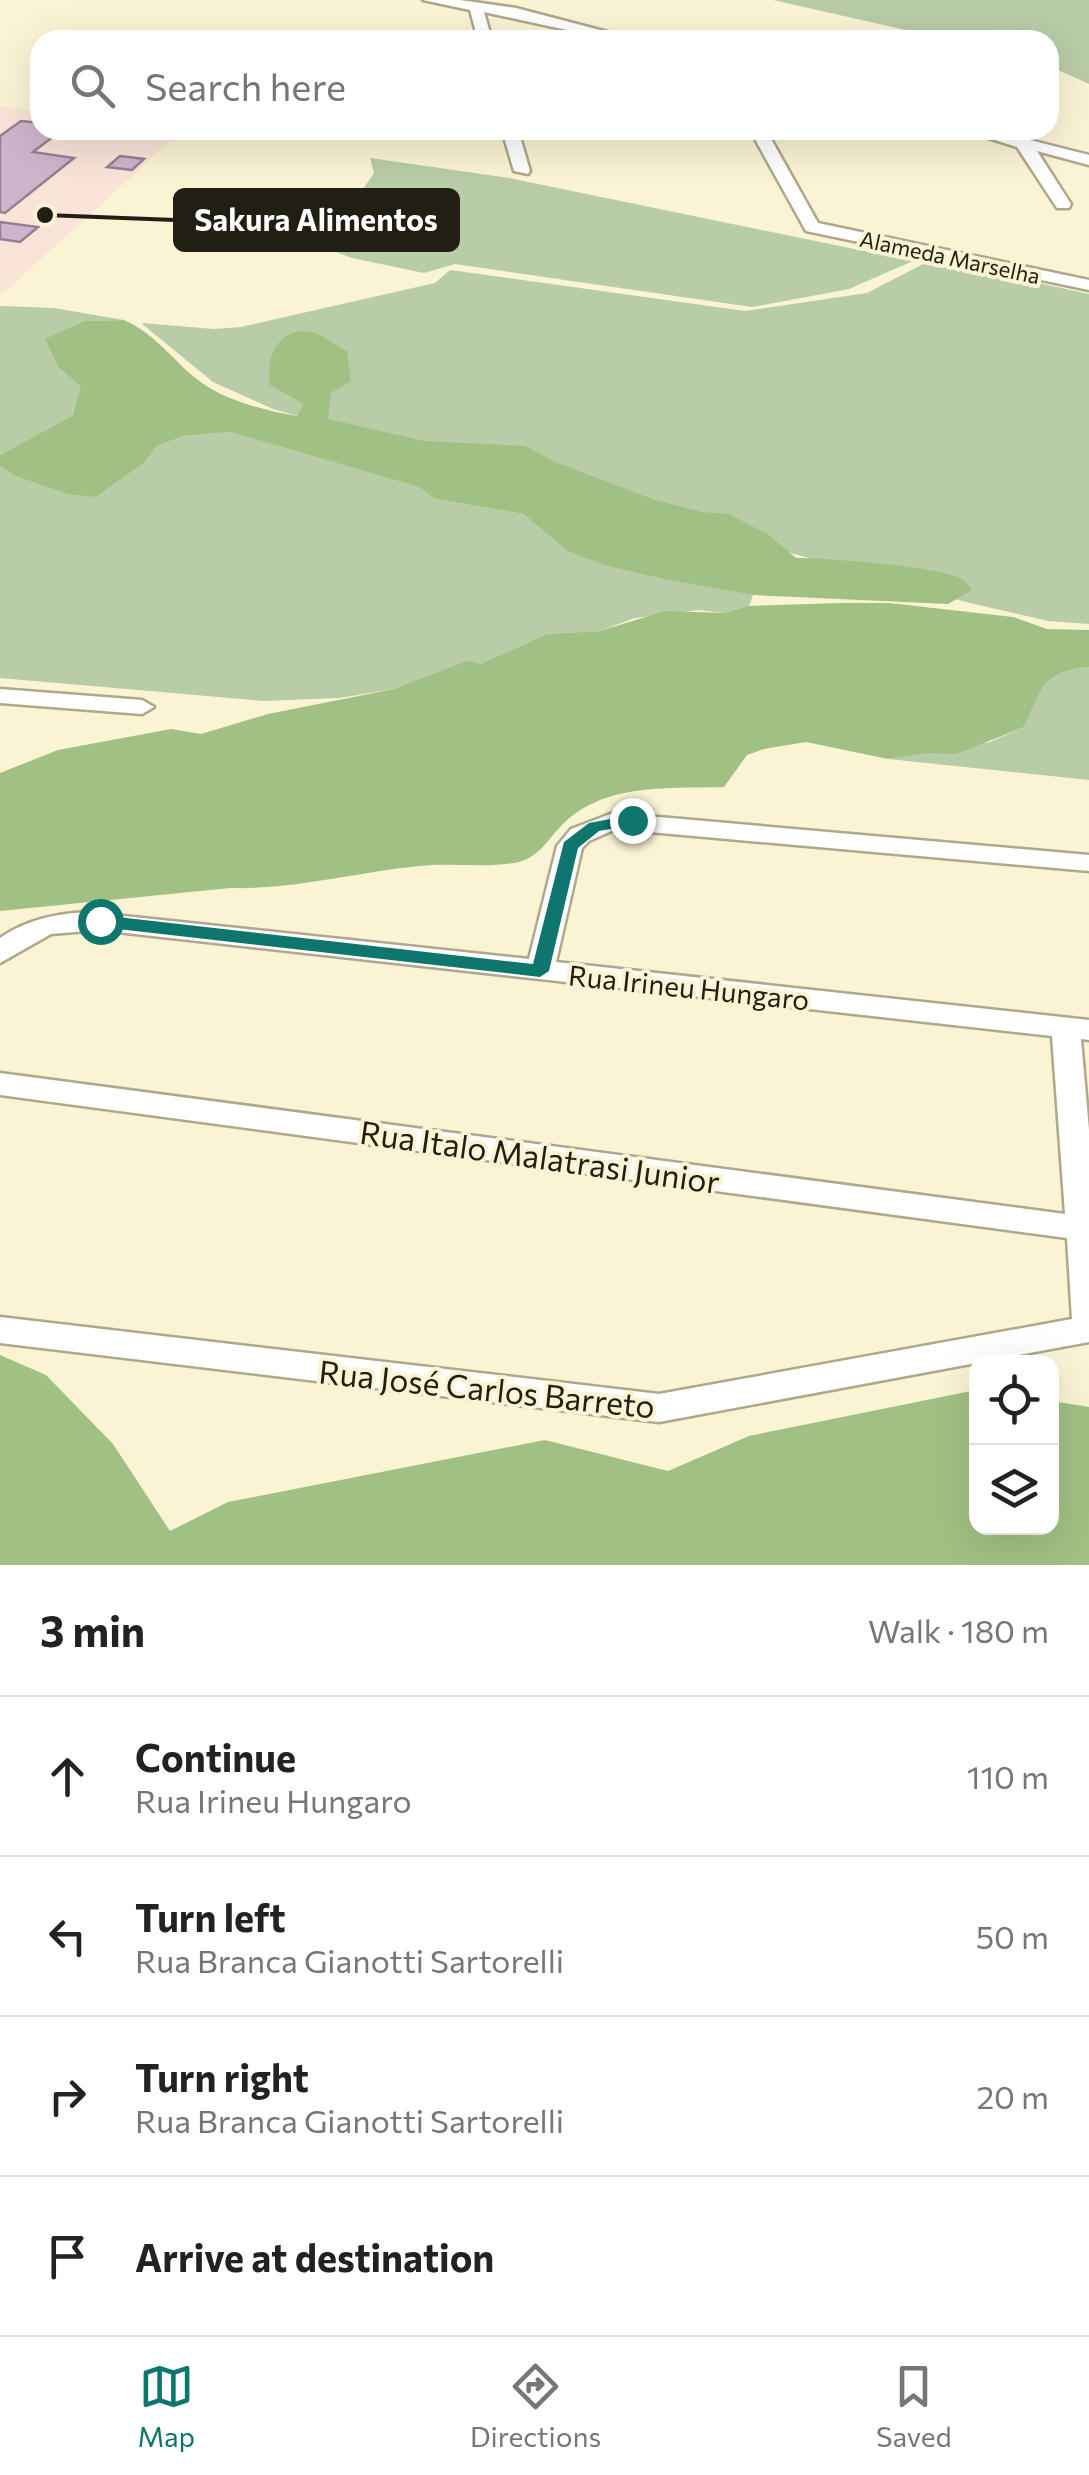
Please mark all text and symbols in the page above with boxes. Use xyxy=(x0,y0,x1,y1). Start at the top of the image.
search box xyxy=(30,30,1059,140)
icon: search xyxy=(65,58,120,113)
text: Search here xyxy=(145,62,346,109)
callout: Sakura Alimentos xyxy=(175,190,458,250)
text: Sakura Alimentos xyxy=(194,200,438,237)
street label: Alameda Marselha xyxy=(857,225,1043,289)
route end xyxy=(610,798,656,844)
route start xyxy=(78,899,124,945)
street label: Rua Irineu Hungaro xyxy=(567,957,811,1017)
street label: Rua Italo Malatrasi Junior xyxy=(357,1111,723,1201)
street label: Rua José Carlos Barreto xyxy=(317,1350,657,1426)
map controls xyxy=(969,1355,1059,1535)
button: locate xyxy=(969,1355,1059,1445)
button: layers xyxy=(969,1445,1059,1535)
text: 3 min xyxy=(40,1604,145,1656)
text: Walk · 180 m xyxy=(868,1610,1049,1650)
text: Continue xyxy=(135,1733,296,1780)
icon: ahead xyxy=(40,1749,95,1804)
text: 110 m xyxy=(967,1756,1049,1796)
text: Rua Irineu Hungaro xyxy=(135,1780,412,1820)
text: Turn left xyxy=(135,1893,286,1940)
icon: left xyxy=(40,1909,95,1964)
text: 50 m xyxy=(976,1916,1049,1956)
text: Rua Branca Gianotti Sartorelli xyxy=(135,1940,564,1980)
text: Turn right xyxy=(135,2053,309,2100)
icon: right xyxy=(40,2069,95,2124)
text: 20 m xyxy=(976,2076,1049,2116)
text: Rua Branca Gianotti Sartorelli xyxy=(135,2100,564,2140)
icon: arrive xyxy=(40,2229,95,2284)
text: Arrive at destination xyxy=(135,2233,494,2280)
tab: Map xyxy=(137,2359,195,2453)
tab: Directions xyxy=(470,2359,601,2453)
tab: Saved xyxy=(876,2359,952,2453)

